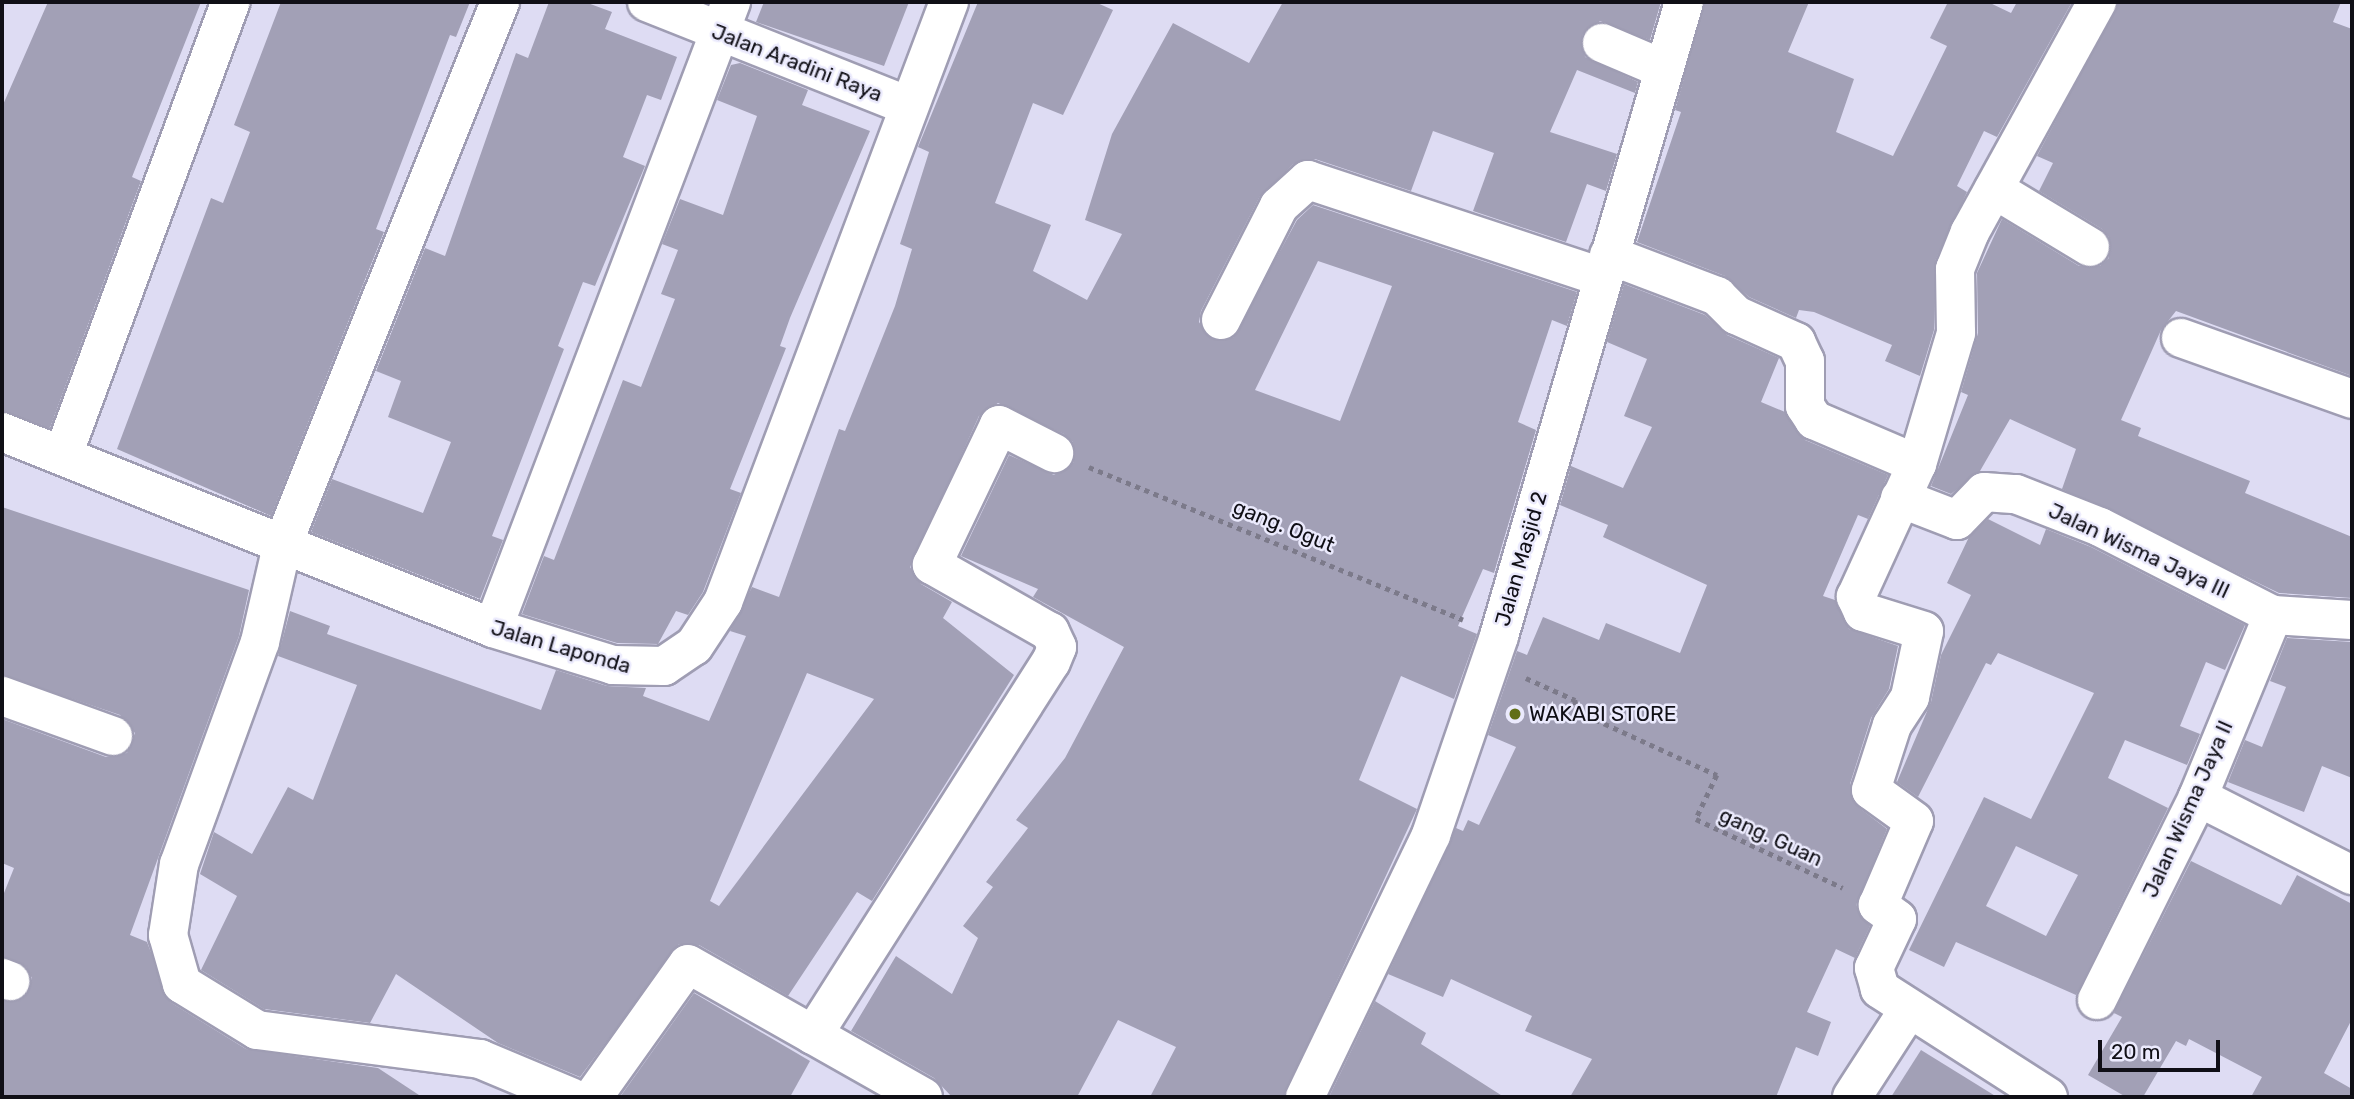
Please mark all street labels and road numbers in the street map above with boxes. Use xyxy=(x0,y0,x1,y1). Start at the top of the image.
street label: Jalan Aradini Raya xyxy=(708,19,886,107)
street label: Jalan Masjid 2 xyxy=(1490,489,1552,629)
street label: gang. Ogut xyxy=(1229,494,1339,558)
street label: Jalan Wisma Jaya III xyxy=(2044,498,2234,604)
street label: Jalan Laponda xyxy=(488,615,634,679)
street label: Jalan Wisma Jaya II xyxy=(2138,716,2238,902)
street label: gang. Guan xyxy=(1715,802,1827,872)

